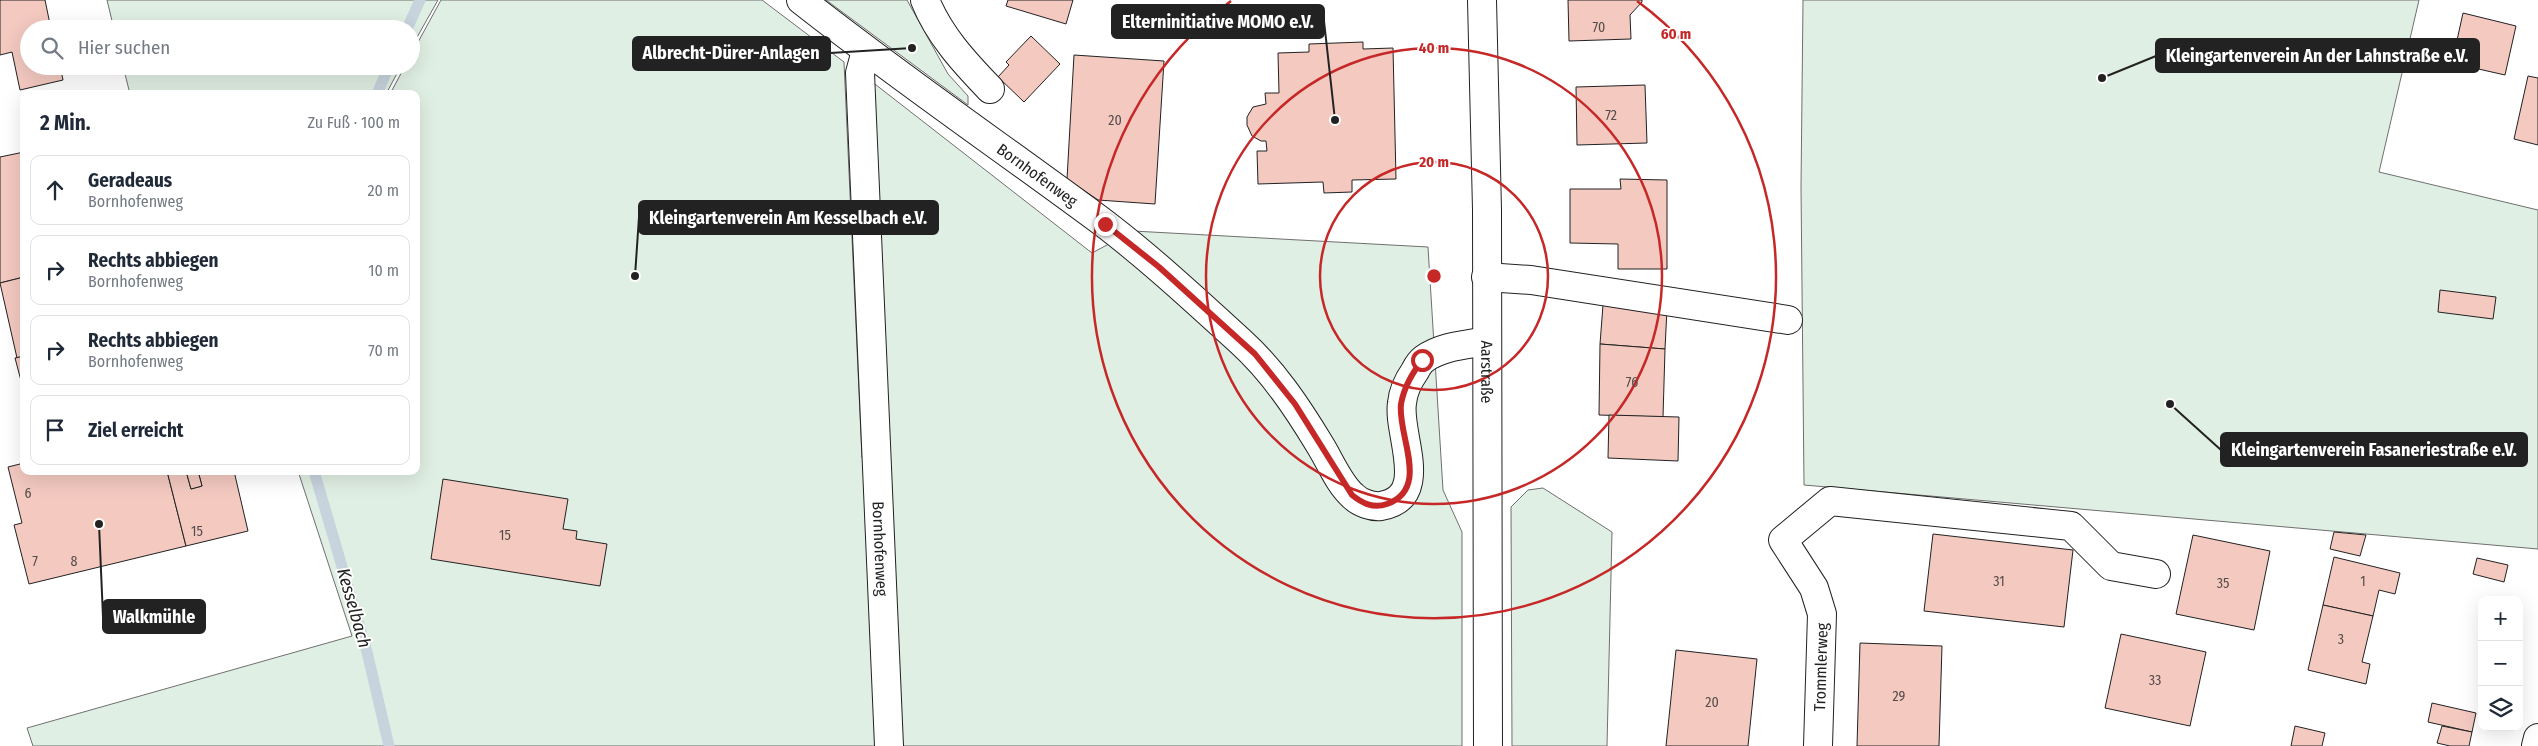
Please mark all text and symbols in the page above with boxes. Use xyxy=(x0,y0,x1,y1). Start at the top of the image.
callout: Elterninitiative MOMO e.V. xyxy=(1112,5,1324,38)
text: Elterninitiative MOMO e.V. xyxy=(1122,11,1314,33)
house number: 70 xyxy=(1593,19,1605,36)
search box xyxy=(20,20,420,75)
text: 60 m xyxy=(1661,25,1691,43)
icon: search xyxy=(38,34,66,62)
text: Hier suchen xyxy=(78,36,170,59)
callout: Albrecht-Dürer-Anlagen xyxy=(633,37,830,70)
text: 40 m xyxy=(1419,39,1449,57)
callout: Kleingartenverein An der Lahnstraße e.V. xyxy=(2156,39,2479,72)
text: Albrecht-Dürer-Anlagen xyxy=(641,42,820,64)
text: Kleingartenverein An der Lahnstraße e.V. xyxy=(2166,45,2468,67)
house number: 72 xyxy=(1605,107,1617,124)
text: 2 Min. xyxy=(40,110,90,136)
house number: 20 xyxy=(1108,112,1122,129)
text: Zu Fuß · 100 m xyxy=(307,113,400,132)
street label: Bornhofenweg xyxy=(993,139,1082,211)
text: 20 m xyxy=(1418,153,1449,171)
text: Geradeaus xyxy=(88,169,172,192)
icon: ahead xyxy=(41,176,69,204)
text: 20 m xyxy=(368,181,399,200)
text: Bornhofenweg xyxy=(88,192,183,211)
callout: Kleingartenverein Am Kesselbach e.V. xyxy=(639,201,938,234)
text: Kleingartenverein Am Kesselbach e.V. xyxy=(649,207,927,229)
route end xyxy=(1094,213,1117,236)
text: Rechts abbiegen xyxy=(88,249,218,272)
icon: right xyxy=(41,256,69,284)
text: 10 m xyxy=(368,261,399,280)
centre of rings xyxy=(1425,267,1443,285)
text: Bornhofenweg xyxy=(88,272,183,291)
text: Rechts abbiegen xyxy=(88,329,218,352)
icon: right xyxy=(41,336,69,364)
street label: Aarstraße xyxy=(1477,340,1496,404)
text: 70 m xyxy=(368,341,399,360)
route start xyxy=(1411,349,1434,372)
text: Bornhofenweg xyxy=(88,352,183,371)
house number: 76 xyxy=(1626,374,1638,391)
icon: arrive xyxy=(41,416,69,444)
text: Ziel erreicht xyxy=(88,419,184,442)
callout: Kleingartenverein Fasaneriestraße e.V. xyxy=(2221,433,2527,466)
text: Kleingartenverein Fasaneriestraße e.V. xyxy=(2231,439,2517,461)
house number: 6 xyxy=(25,485,32,502)
street label: Bornhofenweg xyxy=(868,501,892,597)
house number: 15 xyxy=(191,523,203,540)
house number: 15 xyxy=(499,527,511,544)
house number: 7 xyxy=(32,553,38,570)
house number: 8 xyxy=(71,553,78,570)
water label: Kesselbach xyxy=(332,566,376,650)
house number: 31 xyxy=(1993,573,2005,590)
house number: 1 xyxy=(2360,573,2366,590)
house number: 35 xyxy=(2217,575,2229,592)
map controls xyxy=(2478,596,2523,731)
button: + xyxy=(2478,596,2523,641)
callout: Walkmühle xyxy=(103,600,205,633)
text: Walkmühle xyxy=(113,606,195,628)
street label: Trommlerweg xyxy=(1810,622,1832,712)
house number: 3 xyxy=(2338,631,2344,648)
button: − xyxy=(2478,641,2523,686)
house number: 33 xyxy=(2149,672,2161,689)
button: layers xyxy=(2478,686,2523,731)
house number: 29 xyxy=(1893,688,1906,705)
house number: 20 xyxy=(1705,694,1719,711)

